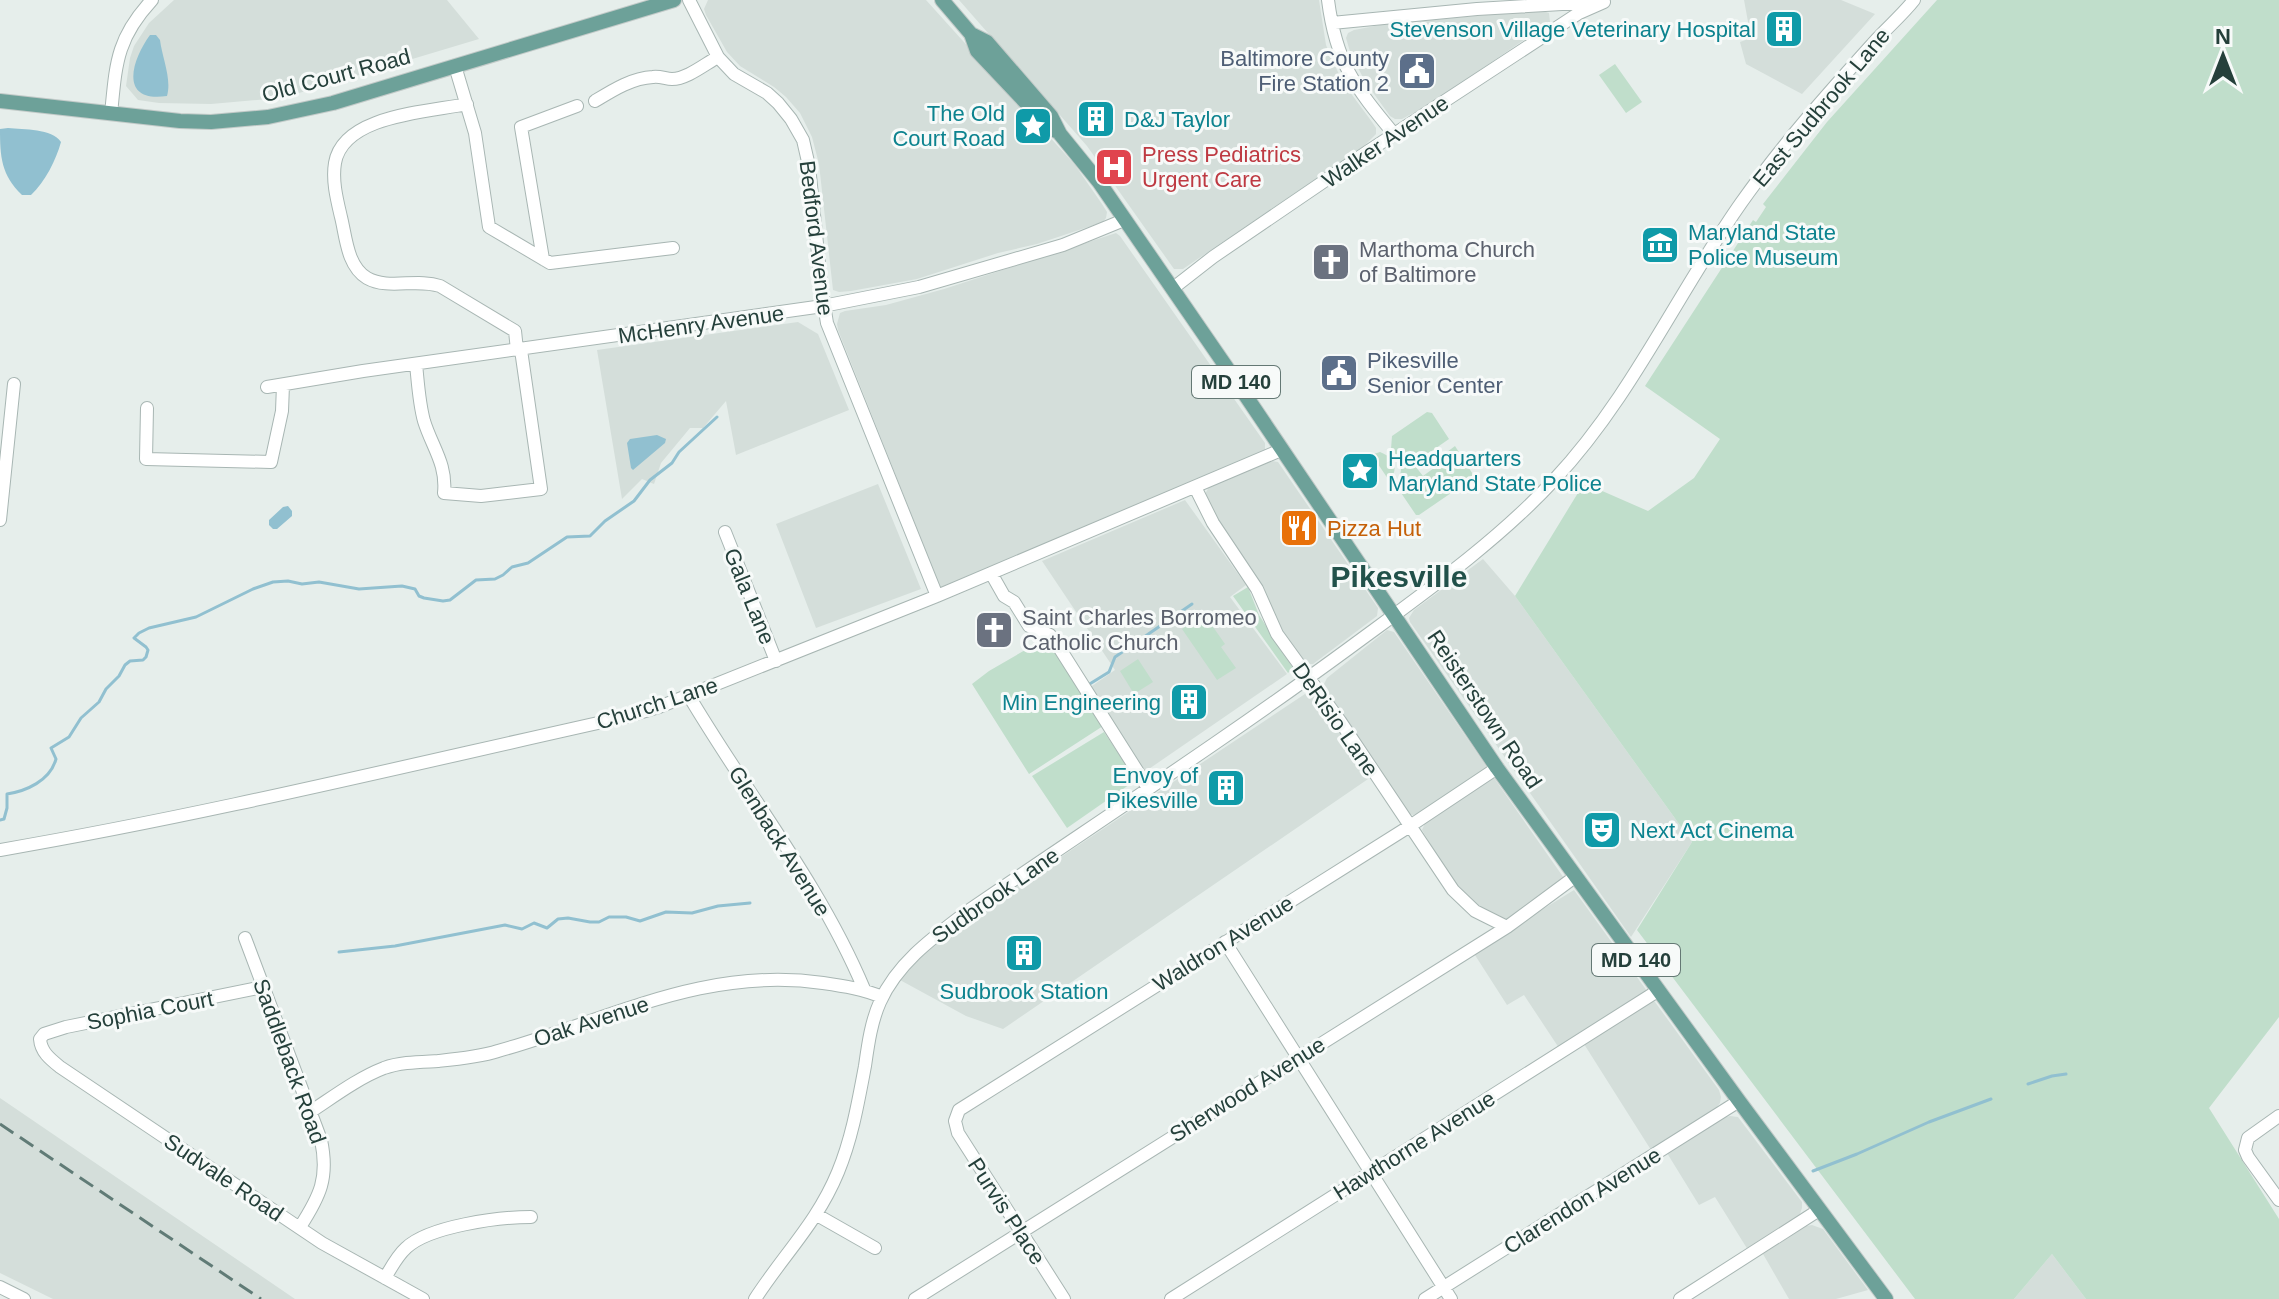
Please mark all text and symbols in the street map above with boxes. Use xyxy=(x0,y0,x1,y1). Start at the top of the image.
building icon: Stevenson Village Veterinary Hospital xyxy=(1763,8,1805,50)
north arrow xyxy=(2183,16,2263,96)
place label: Stevenson Village Veterinary Hospital xyxy=(1390,17,1756,42)
street label: East Sudbrook Lane xyxy=(1748,23,1895,192)
text: N xyxy=(2215,24,2231,49)
street label: Old Court Road xyxy=(259,44,413,107)
place label: Baltimore County Fire Station 2 xyxy=(1220,46,1389,96)
public building icon: Baltimore County Fire Station 2 xyxy=(1396,50,1438,92)
street label: Walker Avenue xyxy=(1317,90,1453,193)
building icon: D&J Taylor xyxy=(1075,98,1117,140)
place label: The Old Court Road xyxy=(892,101,1005,151)
place icon: The Old Court Road xyxy=(1012,105,1054,147)
place label: D&J Taylor xyxy=(1124,107,1230,132)
place label: Press Pediatrics Urgent Care xyxy=(1142,142,1301,192)
hospital icon: Press Pediatrics Urgent Care xyxy=(1093,146,1135,188)
street label: Bedford Avenue xyxy=(795,159,838,317)
place label: Maryland State Police Museum xyxy=(1688,220,1838,270)
museum icon: Maryland State Police Museum xyxy=(1639,224,1681,266)
place label: Marthoma Church of Baltimore xyxy=(1359,237,1535,287)
church icon: Marthoma Church of Baltimore xyxy=(1310,241,1352,283)
street label: McHenry Avenue xyxy=(617,300,786,349)
place label: Pikesville Senior Center xyxy=(1367,348,1503,398)
public building icon: Pikesville Senior Center xyxy=(1318,352,1360,394)
road number: MD 140 xyxy=(1192,366,1280,398)
place label: Headquarters Maryland State Police xyxy=(1388,446,1602,496)
place icon: Headquarters Maryland State Police xyxy=(1339,450,1381,492)
restaurant icon: Pizza Hut xyxy=(1278,507,1320,549)
place label: Pizza Hut xyxy=(1327,516,1421,541)
street label: Gala Lane xyxy=(719,544,780,648)
district label: Pikesville xyxy=(1331,560,1467,593)
place label: Saint Charles Borromeo Catholic Church xyxy=(1022,605,1257,655)
church icon: Saint Charles Borromeo Catholic Church xyxy=(973,609,1015,651)
street label: Reisterstown Road xyxy=(1422,625,1547,793)
street label: DeRisio Lane xyxy=(1287,658,1384,781)
street label: Church Lane xyxy=(593,672,721,735)
building icon: Min Engineering xyxy=(1168,681,1210,723)
place label: Min Engineering xyxy=(1002,690,1161,715)
street label: Glenback Avenue xyxy=(723,762,836,921)
place label: Envoy of Pikesville xyxy=(1106,763,1199,813)
building icon: Envoy of Pikesville xyxy=(1205,767,1247,809)
theatre icon: Next Act Cinema xyxy=(1581,809,1623,851)
place label: Next Act Cinema xyxy=(1630,818,1795,843)
street label: Sudbrook Lane xyxy=(927,842,1064,948)
street label: Waldron Avenue xyxy=(1149,890,1298,996)
building icon: Sudbrook Station xyxy=(1003,932,1045,974)
road number: MD 140 xyxy=(1592,944,1680,976)
street label: Saddleback Road xyxy=(248,975,331,1147)
place label: Sudbrook Station xyxy=(940,979,1108,1004)
street label: Sophia Court xyxy=(85,986,216,1035)
street label: Oak Avenue xyxy=(530,991,652,1052)
street label: Sherwood Avenue xyxy=(1165,1032,1329,1147)
street label: Hawthorne Avenue xyxy=(1329,1086,1500,1205)
street label: Sudvale Road xyxy=(159,1128,288,1226)
street label: Clarendon Avenue xyxy=(1499,1142,1665,1259)
street label: Purvis Place xyxy=(963,1153,1050,1269)

